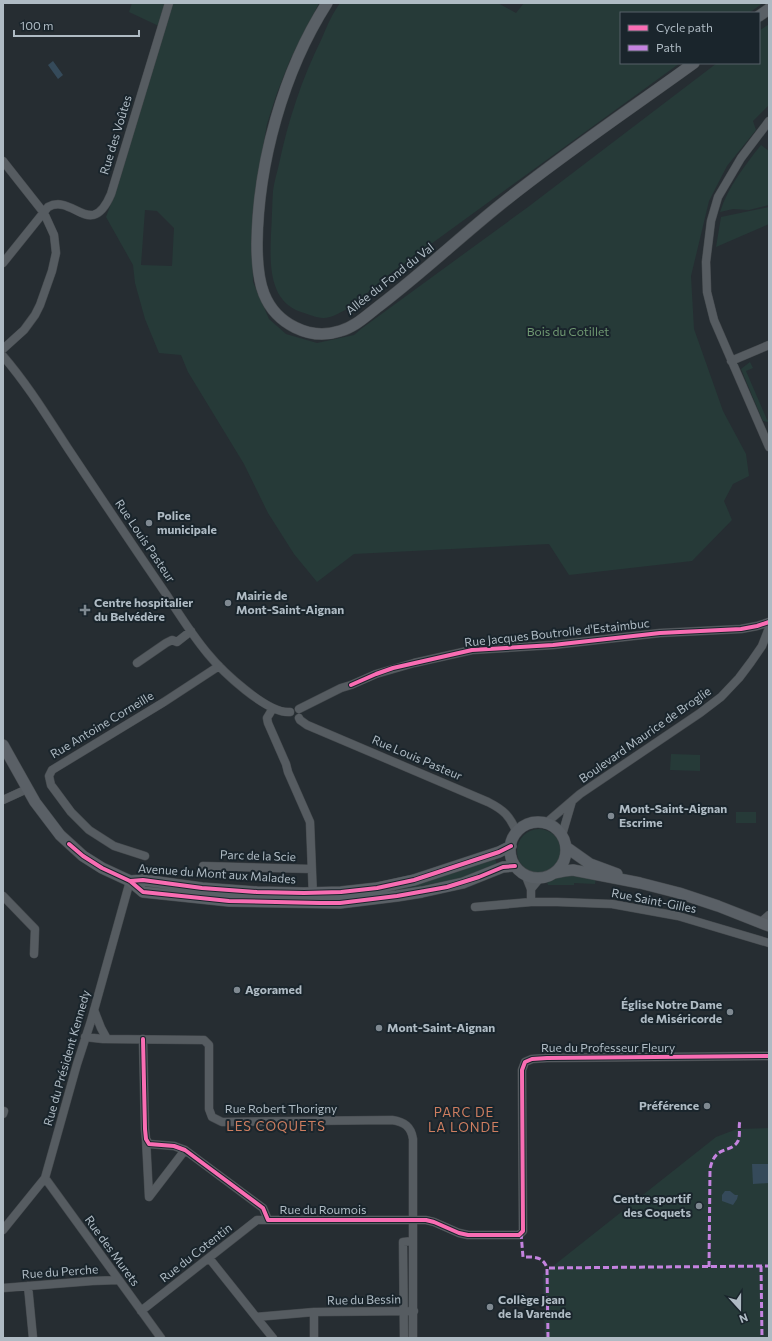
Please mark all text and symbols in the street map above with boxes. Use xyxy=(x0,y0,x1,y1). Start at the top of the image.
scale bar xyxy=(14,12,139,38)
legend xyxy=(620,12,760,64)
text: 100 m xyxy=(20,18,54,32)
text: Cycle path xyxy=(656,20,713,34)
text: Path xyxy=(656,40,682,54)
street label: Rue des Voûtes xyxy=(96,93,134,176)
street label: Allée du Fond du Val xyxy=(343,239,436,317)
park label: Bois du Cotillet xyxy=(527,324,609,338)
street label: Rue Louis Pasteur xyxy=(113,496,179,585)
place label: Police municipale xyxy=(157,508,217,536)
marker: Police municipale xyxy=(144,518,154,528)
place label: Mairie de Mont-Saint-Aignan xyxy=(236,588,344,616)
place label: Centre hospitalier du Belvédère xyxy=(94,595,193,623)
marker: Mairie de Mont-Saint-Aignan xyxy=(223,598,233,608)
marker: Centre hospitalier du Belvédère xyxy=(79,604,91,616)
street label: Rue Jacques Boutrolle d'Estaimbuc xyxy=(464,615,650,650)
street label: Boulevard Maurice de Broglie xyxy=(576,683,713,785)
street label: Rue Antoine Corneille xyxy=(47,688,156,761)
street label: Rue Louis Pasteur xyxy=(370,732,465,783)
place label: Mont-Saint-Aignan Escrime xyxy=(619,801,727,829)
marker: Mont-Saint-Aignan Escrime xyxy=(606,811,616,821)
street label: Parc de la Scie xyxy=(220,847,296,863)
street label: Avenue du Mont aux Malades xyxy=(138,860,297,886)
street label: Rue Saint-Gilles xyxy=(610,885,698,915)
place label: Agoramed xyxy=(245,982,302,996)
marker: Agoramed xyxy=(232,985,242,995)
street label: Rue du Président Kennedy xyxy=(40,988,92,1127)
place label: Église Notre Dame de Miséricorde xyxy=(621,997,722,1025)
marker: Église Notre Dame de Miséricorde xyxy=(725,1007,735,1017)
place label: Mont-Saint-Aignan xyxy=(387,1020,495,1034)
marker: Mont-Saint-Aignan xyxy=(374,1023,384,1033)
street label: Rue du Professeur Fleury xyxy=(541,1040,675,1054)
place label: Préférence xyxy=(639,1098,699,1112)
street label: Rue Robert Thorigny xyxy=(225,1101,337,1115)
marker: Préférence xyxy=(702,1101,712,1111)
district label: PARC DE LA LONDE xyxy=(428,1104,500,1135)
district label: LES COQUETS xyxy=(226,1118,326,1134)
place label: Centre sportif des Coquets xyxy=(613,1191,691,1219)
marker: Centre sportif des Coquets xyxy=(694,1201,704,1211)
street label: Rue du Roumois xyxy=(280,1202,366,1216)
street label: Rue des Murets xyxy=(83,1212,143,1288)
street label: Rue du Cotentin xyxy=(157,1220,234,1285)
street label: Rue du Perche xyxy=(21,1261,99,1281)
north arrow xyxy=(720,1289,760,1329)
street label: Rue du Bessin xyxy=(327,1291,401,1307)
place label: Collège Jean de la Varende xyxy=(498,1292,571,1320)
marker: Collège Jean de la Varende xyxy=(485,1302,495,1312)
text: N xyxy=(738,1311,750,1326)

